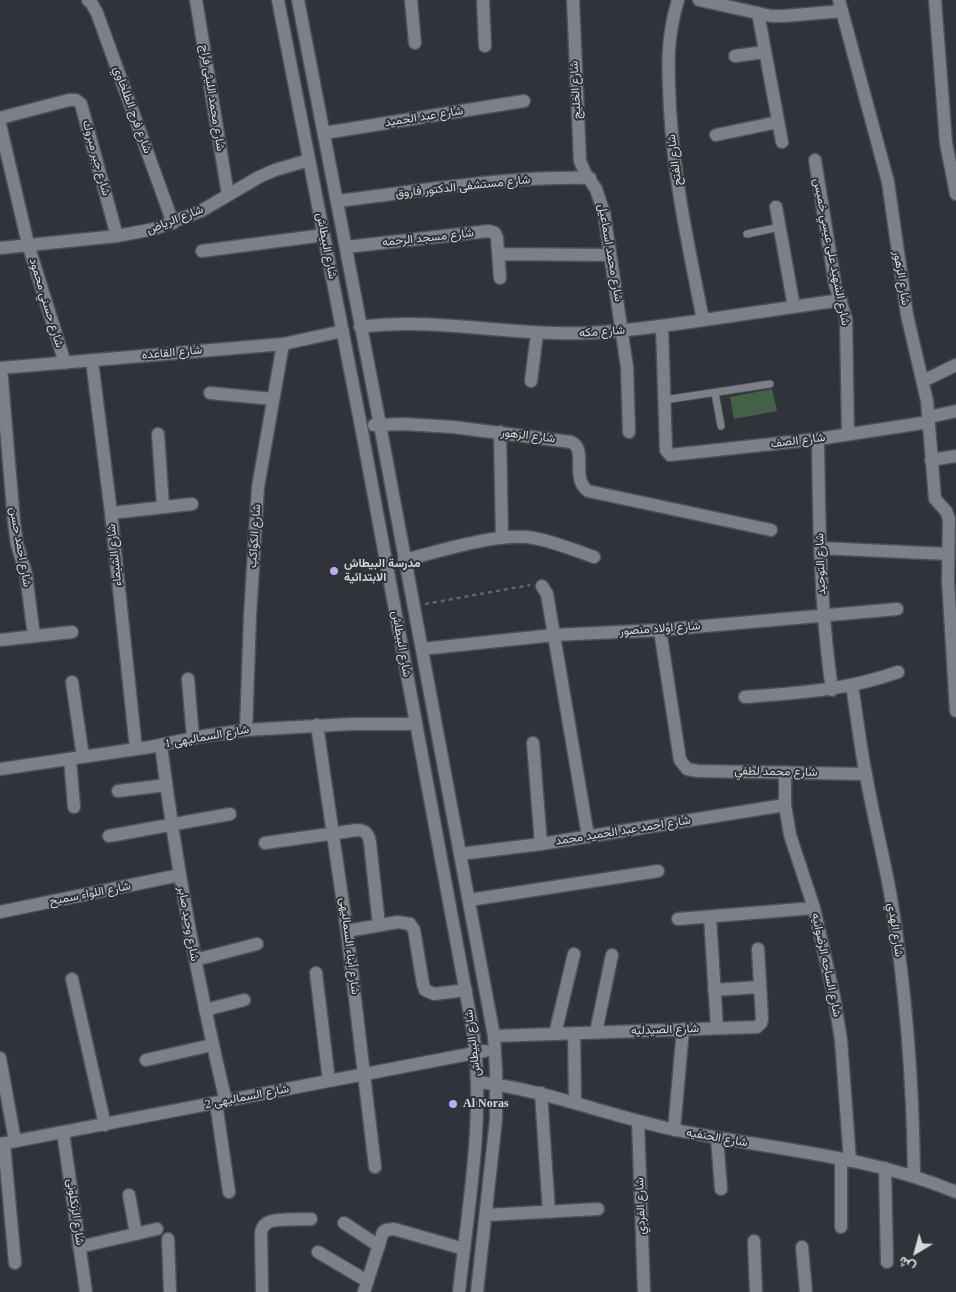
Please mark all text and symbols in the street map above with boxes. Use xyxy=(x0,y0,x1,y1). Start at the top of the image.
street label: شارع محمد الليثى فراج xyxy=(196,44,228,152)
street label: شارع الخليج xyxy=(567,60,585,120)
street label: شارع فرج الطلخاوي xyxy=(110,65,154,155)
street label: شارع عبد الحميد xyxy=(384,104,464,130)
street label: شارع جبر مبروك xyxy=(79,119,113,197)
street label: شارع الفتح xyxy=(665,133,685,187)
street label: شارع مستشفى الدكتور فاروق xyxy=(395,173,531,201)
street label: شارع الشهيد على عيسي خميس xyxy=(810,177,852,327)
street label: شارع الرياض xyxy=(144,203,206,237)
street label: شارع محمد اسماعيل xyxy=(594,203,626,303)
street label: شارع البيطاش xyxy=(313,212,339,280)
street label: شارع مسجد الرحمه xyxy=(381,226,475,250)
street label: شارع الزهور xyxy=(890,250,912,306)
street label: شارع حسني محمود xyxy=(26,257,66,349)
street label: شارع مكه xyxy=(579,323,625,341)
street label: شارع القاعده xyxy=(141,343,203,363)
street label: شارع الزهور xyxy=(500,426,556,446)
street label: شارع الصف xyxy=(770,431,826,451)
street label: شارع الكواكب xyxy=(246,504,264,568)
street label: شارع احمد حسن xyxy=(6,506,34,588)
street label: شارع الشيماء xyxy=(105,523,125,587)
street label: شارع التوحيد xyxy=(813,533,829,595)
place label: مدرسة البيطاش الابتدائية xyxy=(344,557,420,585)
marker: مدرسة البيطاش الابتدائية xyxy=(328,565,340,577)
street label: شارع البيطاش xyxy=(388,610,414,678)
street label: شارع اولاد منصور xyxy=(619,619,701,639)
street label: شارع السماليهى 1 xyxy=(164,723,250,751)
street label: شارع محمد لطفي xyxy=(734,764,818,780)
street label: شارع احمد عبد الحميد محمد xyxy=(554,813,692,849)
street label: شارع اللواء سميح xyxy=(48,879,132,909)
street label: شارع وحيد صابر xyxy=(174,886,202,962)
street label: شارع أبناء السماليهى xyxy=(336,897,362,995)
street label: شارع الهدي xyxy=(884,902,906,958)
street label: شارع الساحه الرضوانيه xyxy=(808,912,844,1018)
street label: شارع البيطاش xyxy=(462,1009,484,1077)
street label: شارع الصيدليه xyxy=(631,1022,699,1038)
street label: شارع السماليهى 2 xyxy=(204,1082,290,1112)
place label: Al Noras xyxy=(463,1097,509,1111)
marker: Al Noras xyxy=(447,1098,459,1110)
street label: شارع الحنفيه xyxy=(685,1126,749,1150)
street label: شارع الفردي xyxy=(633,1177,649,1235)
street label: شارع الزنكلونى xyxy=(63,1178,87,1246)
north arrow xyxy=(891,1227,941,1277)
text: ش xyxy=(895,1253,918,1275)

